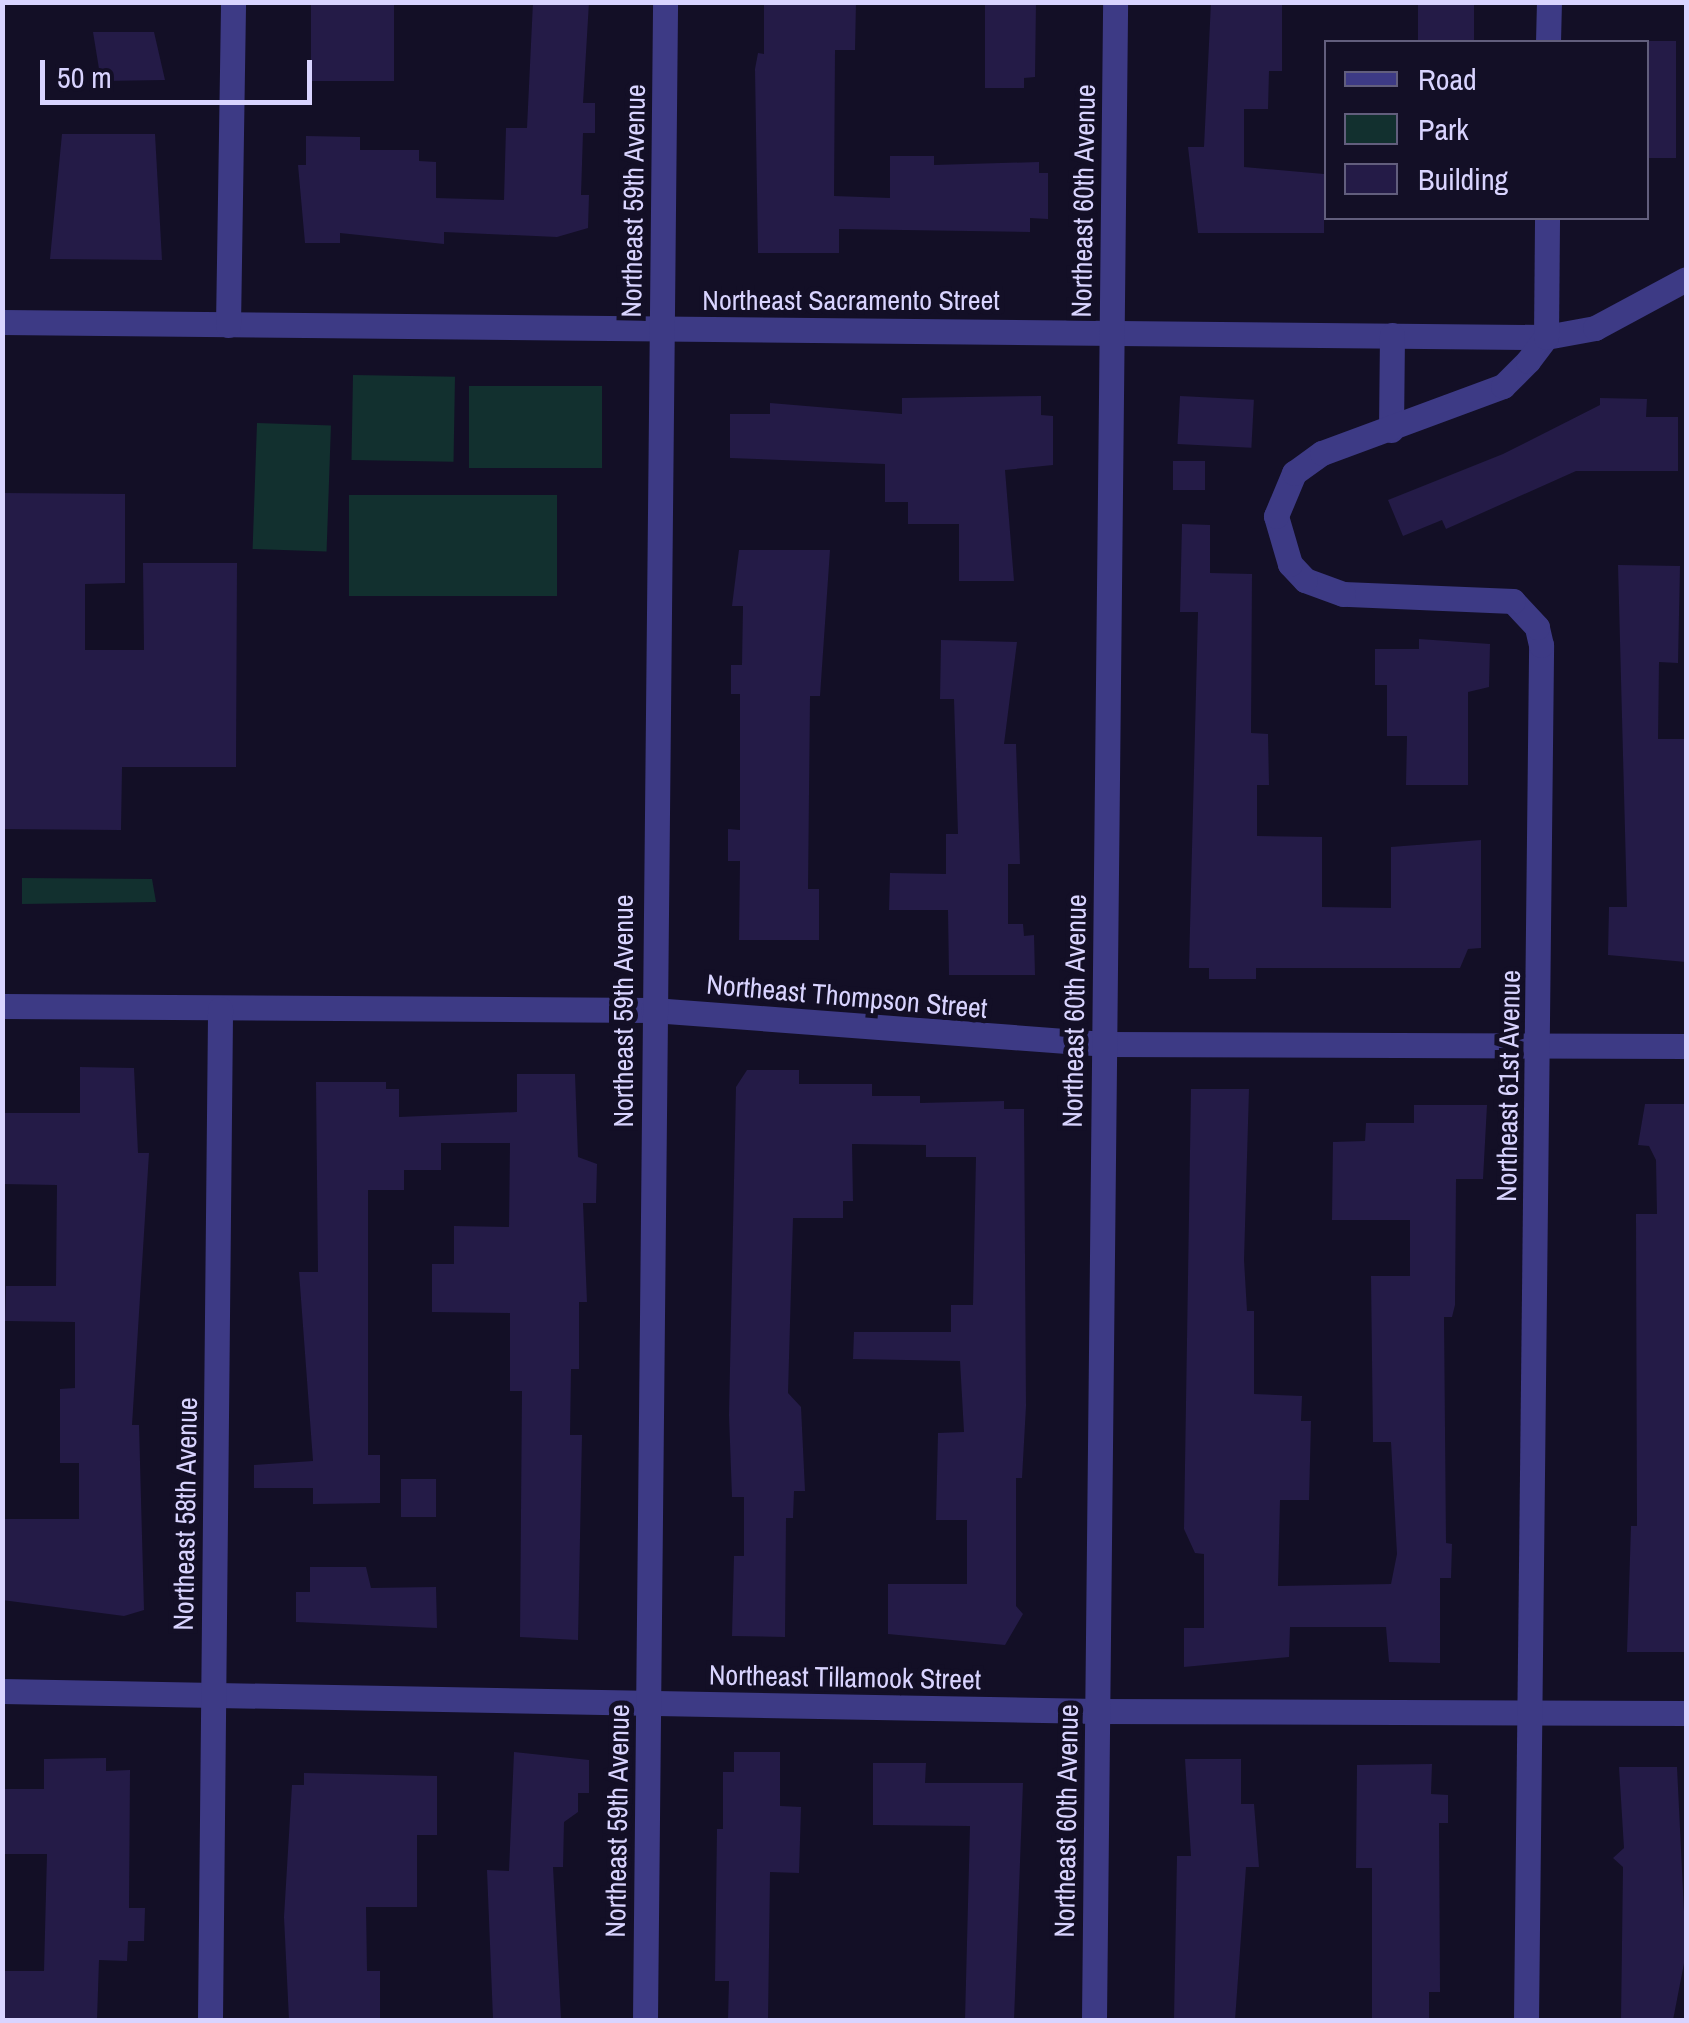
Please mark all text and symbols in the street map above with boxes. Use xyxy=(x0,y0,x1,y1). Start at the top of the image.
scale bar xyxy=(45,40,318,102)
legend xyxy=(1324,40,1649,220)
text: 50 m xyxy=(57,57,112,97)
text: Road xyxy=(1418,59,1477,99)
street label: Northeast 59th Avenue xyxy=(614,83,652,319)
street label: Northeast 60th Avenue xyxy=(1064,83,1102,319)
text: Park xyxy=(1418,109,1469,149)
text: Building xyxy=(1418,159,1508,199)
street label: Northeast Sacramento Street xyxy=(702,283,1000,317)
street label: Northeast 60th Avenue xyxy=(1055,893,1093,1129)
street label: Northeast 59th Avenue xyxy=(606,894,640,1128)
street label: Northeast Thompson Street xyxy=(705,967,989,1025)
street label: Northeast 61st Avenue xyxy=(1489,969,1527,1203)
street label: Northeast 58th Avenue xyxy=(166,1396,204,1632)
street label: Northeast Tillamook Street xyxy=(708,1658,982,1696)
street label: Northeast 59th Avenue xyxy=(598,1703,636,1939)
street label: Northeast 60th Avenue xyxy=(1047,1703,1085,1939)

